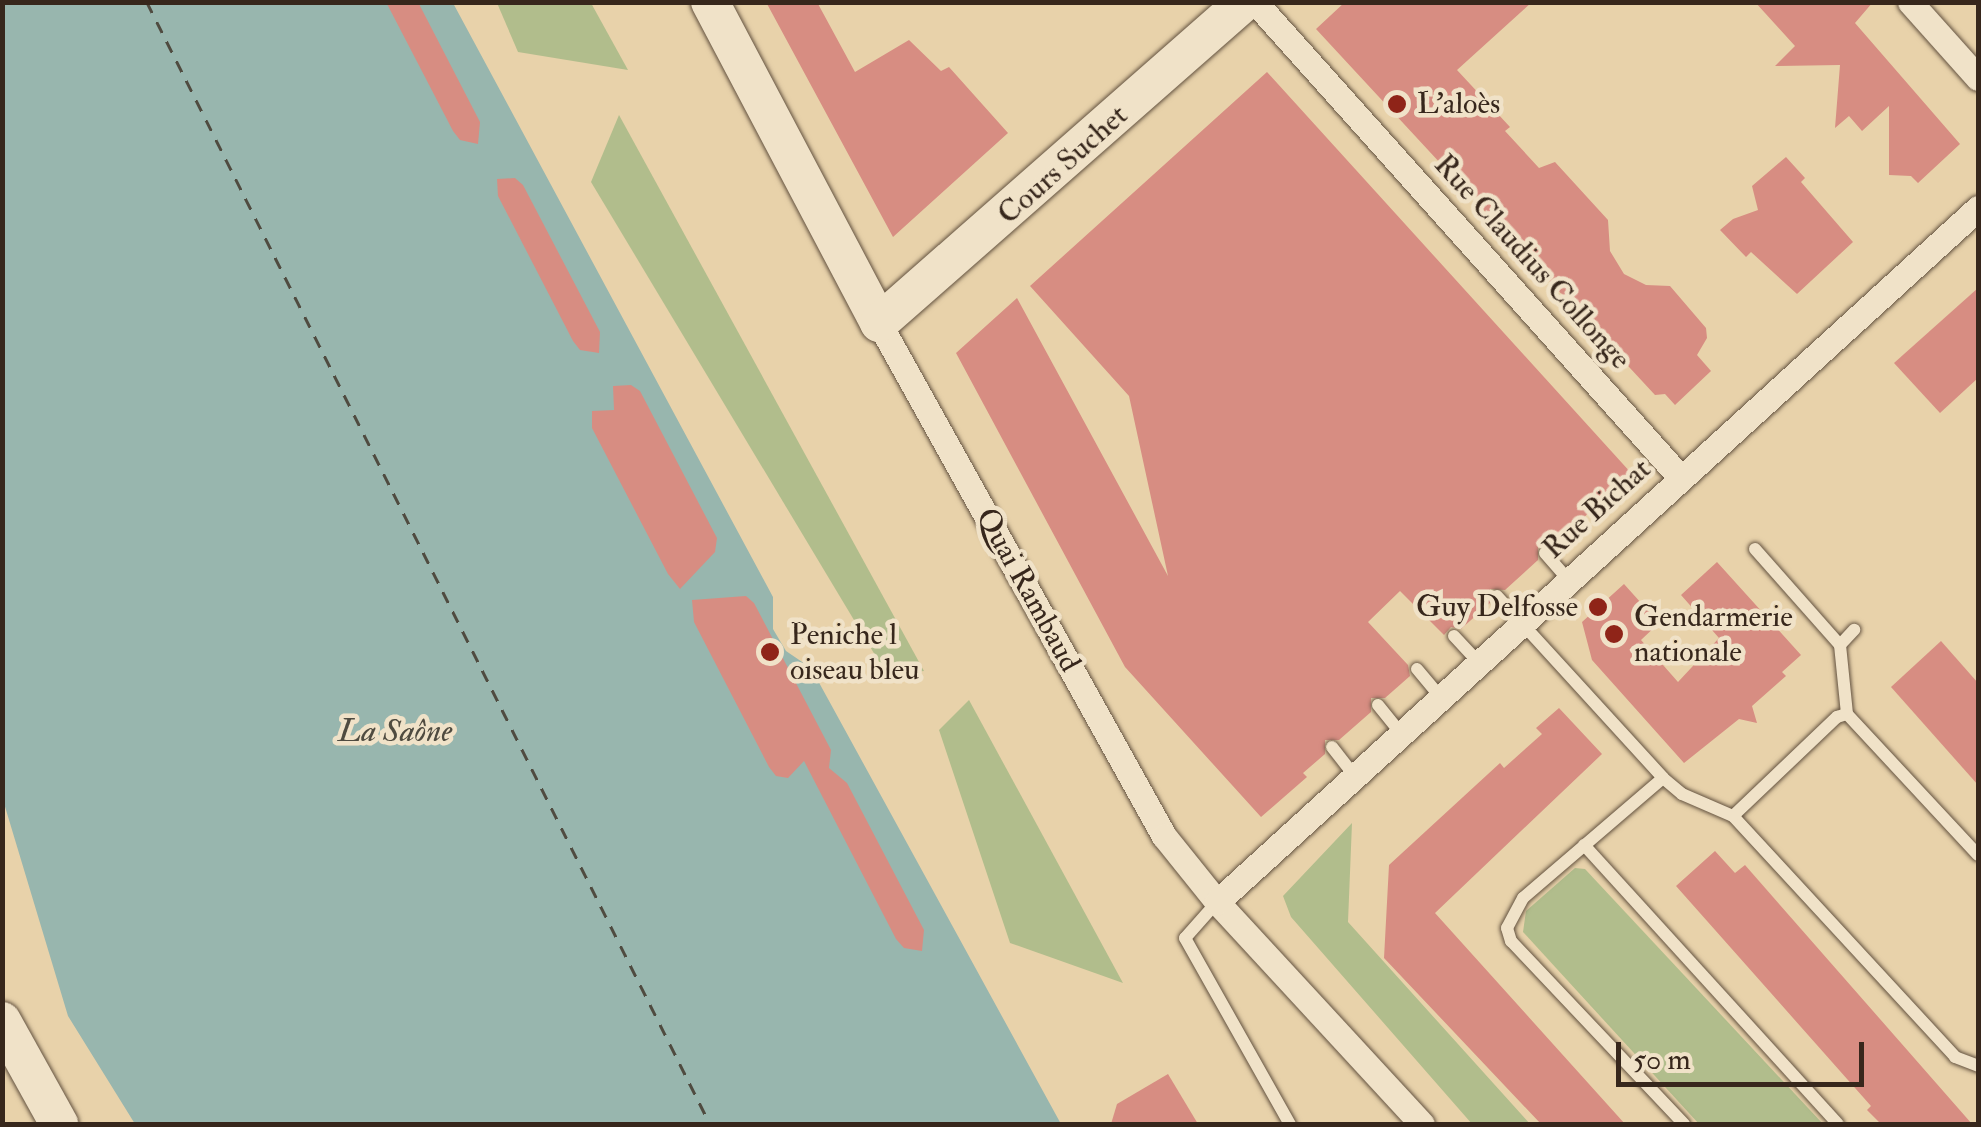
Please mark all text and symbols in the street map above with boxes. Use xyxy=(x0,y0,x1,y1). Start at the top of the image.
place label: L'aloès xyxy=(1417,86,1500,122)
marker: L'aloès xyxy=(1386,93,1408,115)
street label: Cours Suchet xyxy=(991,97,1135,233)
street label: Rue Claudius Collonge xyxy=(1426,147,1638,377)
street label: Rue Bichat xyxy=(1536,451,1658,567)
street label: Quai Rambaud xyxy=(968,502,1088,678)
place label: Guy Delfosse xyxy=(1416,589,1578,625)
marker: Guy Delfosse xyxy=(1587,596,1609,618)
place label: Gendarmerie nationale xyxy=(1634,599,1793,670)
place label: Peniche l oiseau bleu xyxy=(790,617,920,688)
marker: Gendarmerie nationale xyxy=(1603,623,1625,645)
marker: Peniche l oiseau bleu xyxy=(759,641,781,663)
water label: La Saône xyxy=(338,712,452,750)
scale bar xyxy=(1621,1022,1868,1084)
text: 50 m xyxy=(1633,1041,1691,1078)

